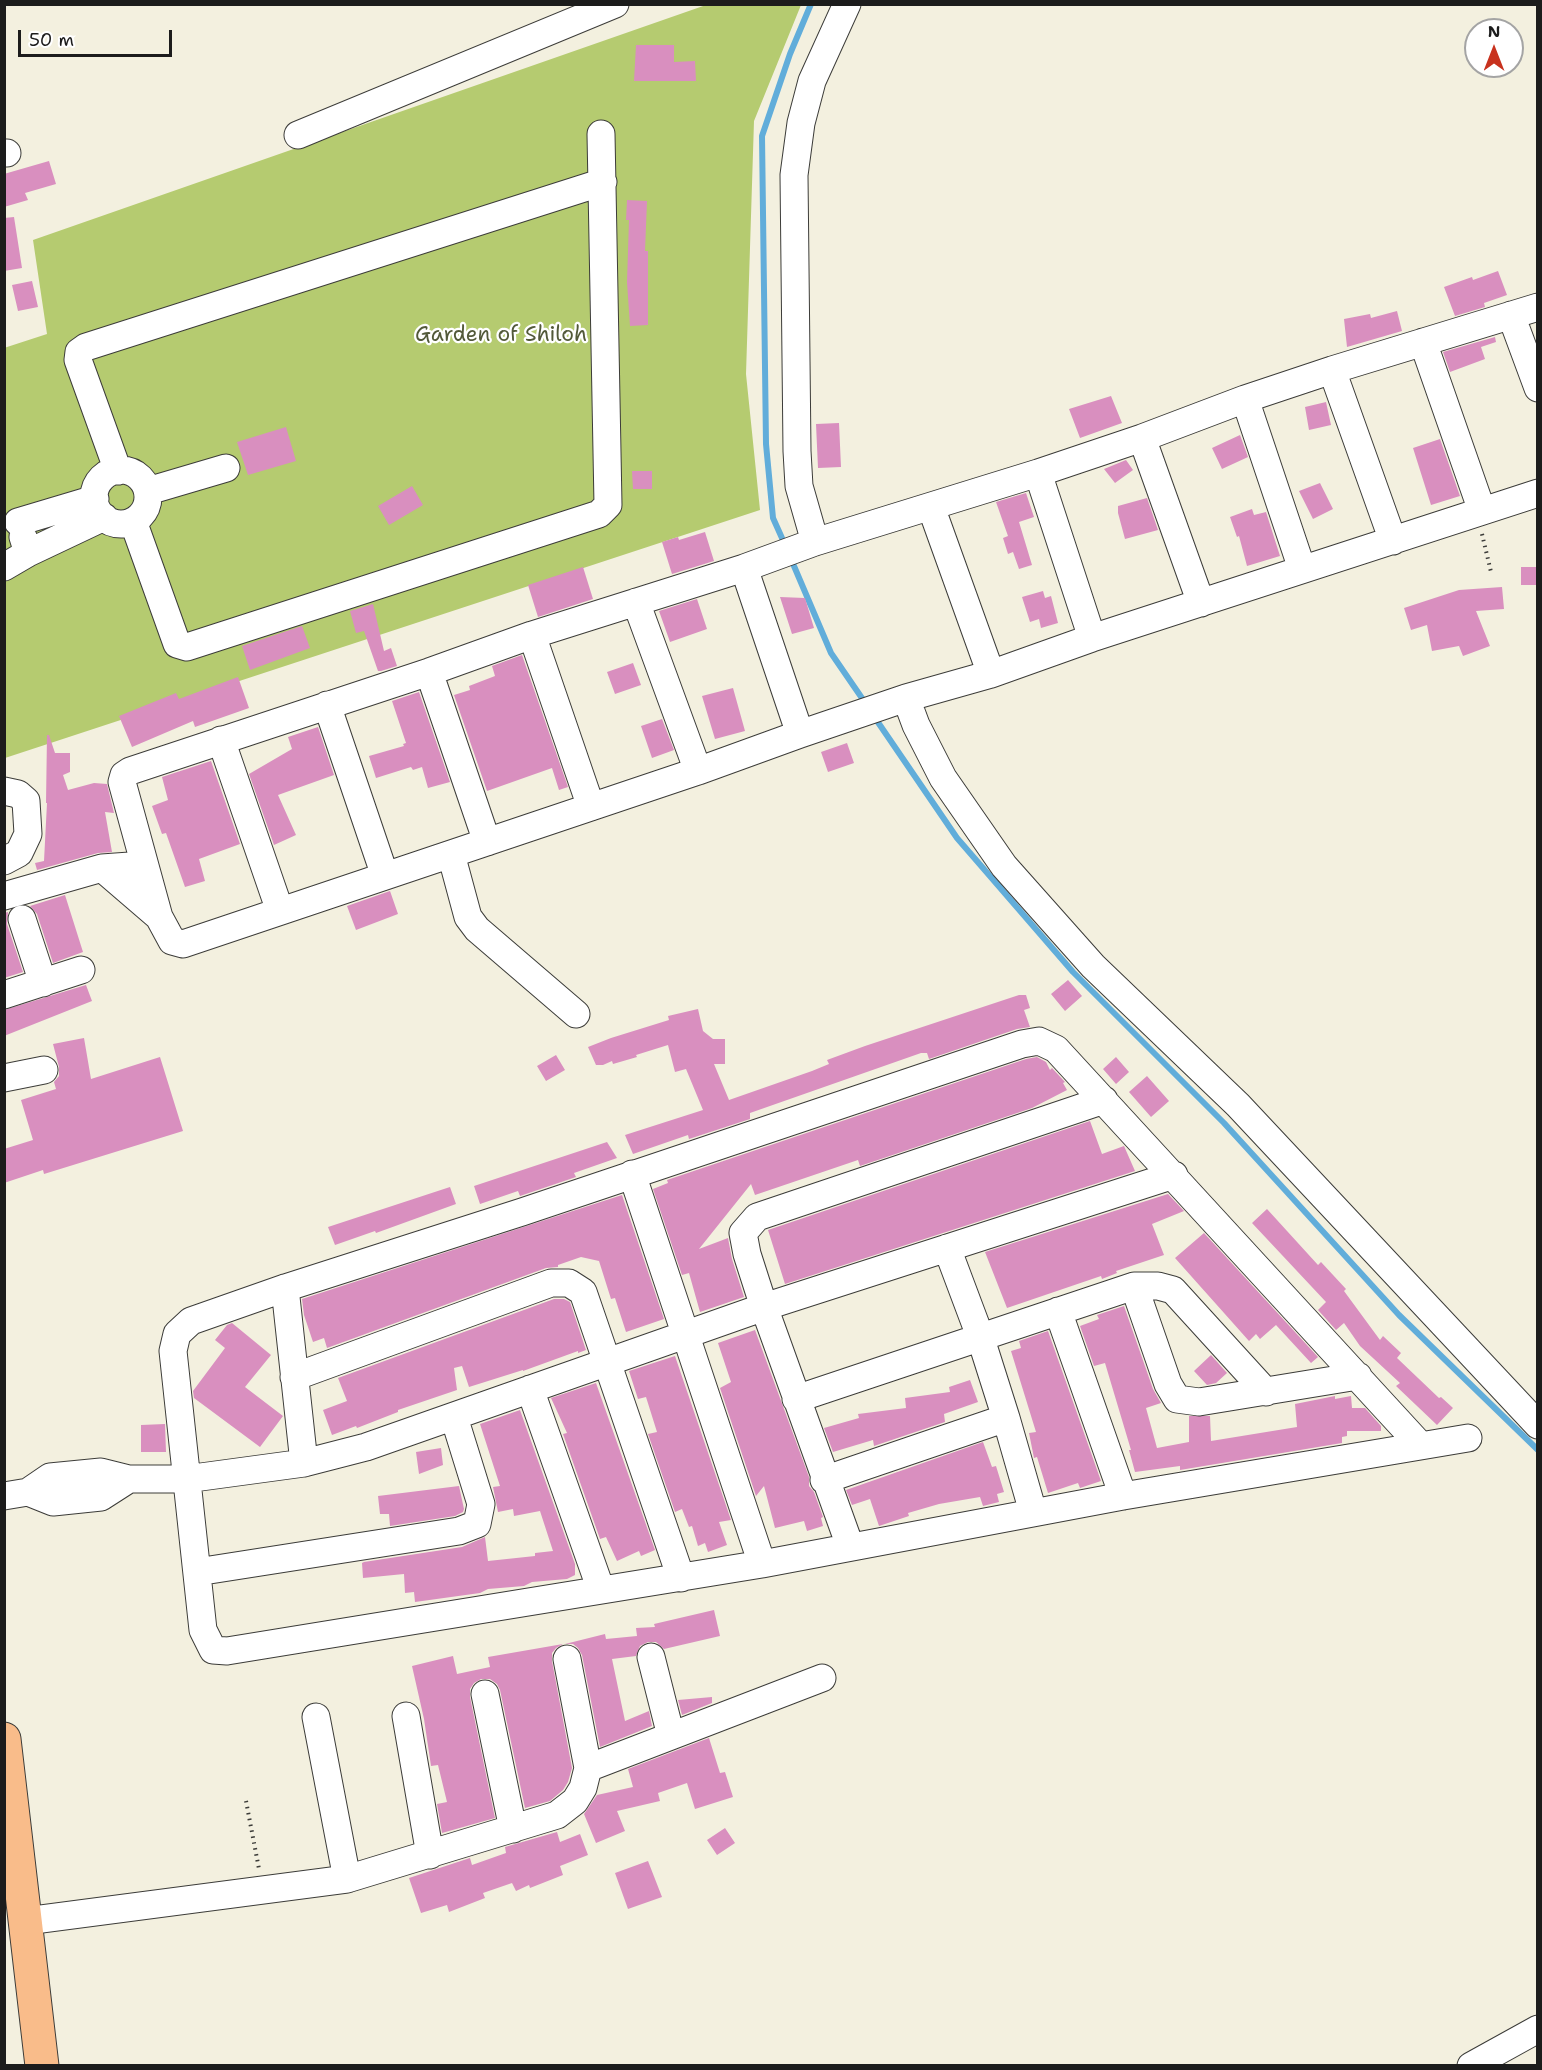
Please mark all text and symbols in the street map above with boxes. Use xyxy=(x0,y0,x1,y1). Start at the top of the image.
scale bar xyxy=(21,18,176,56)
north arrow xyxy=(1464,18,1524,78)
text: N xyxy=(1488,21,1500,42)
text: 50 m xyxy=(29,28,74,52)
park label: Garden of Shiloh xyxy=(415,323,587,349)

